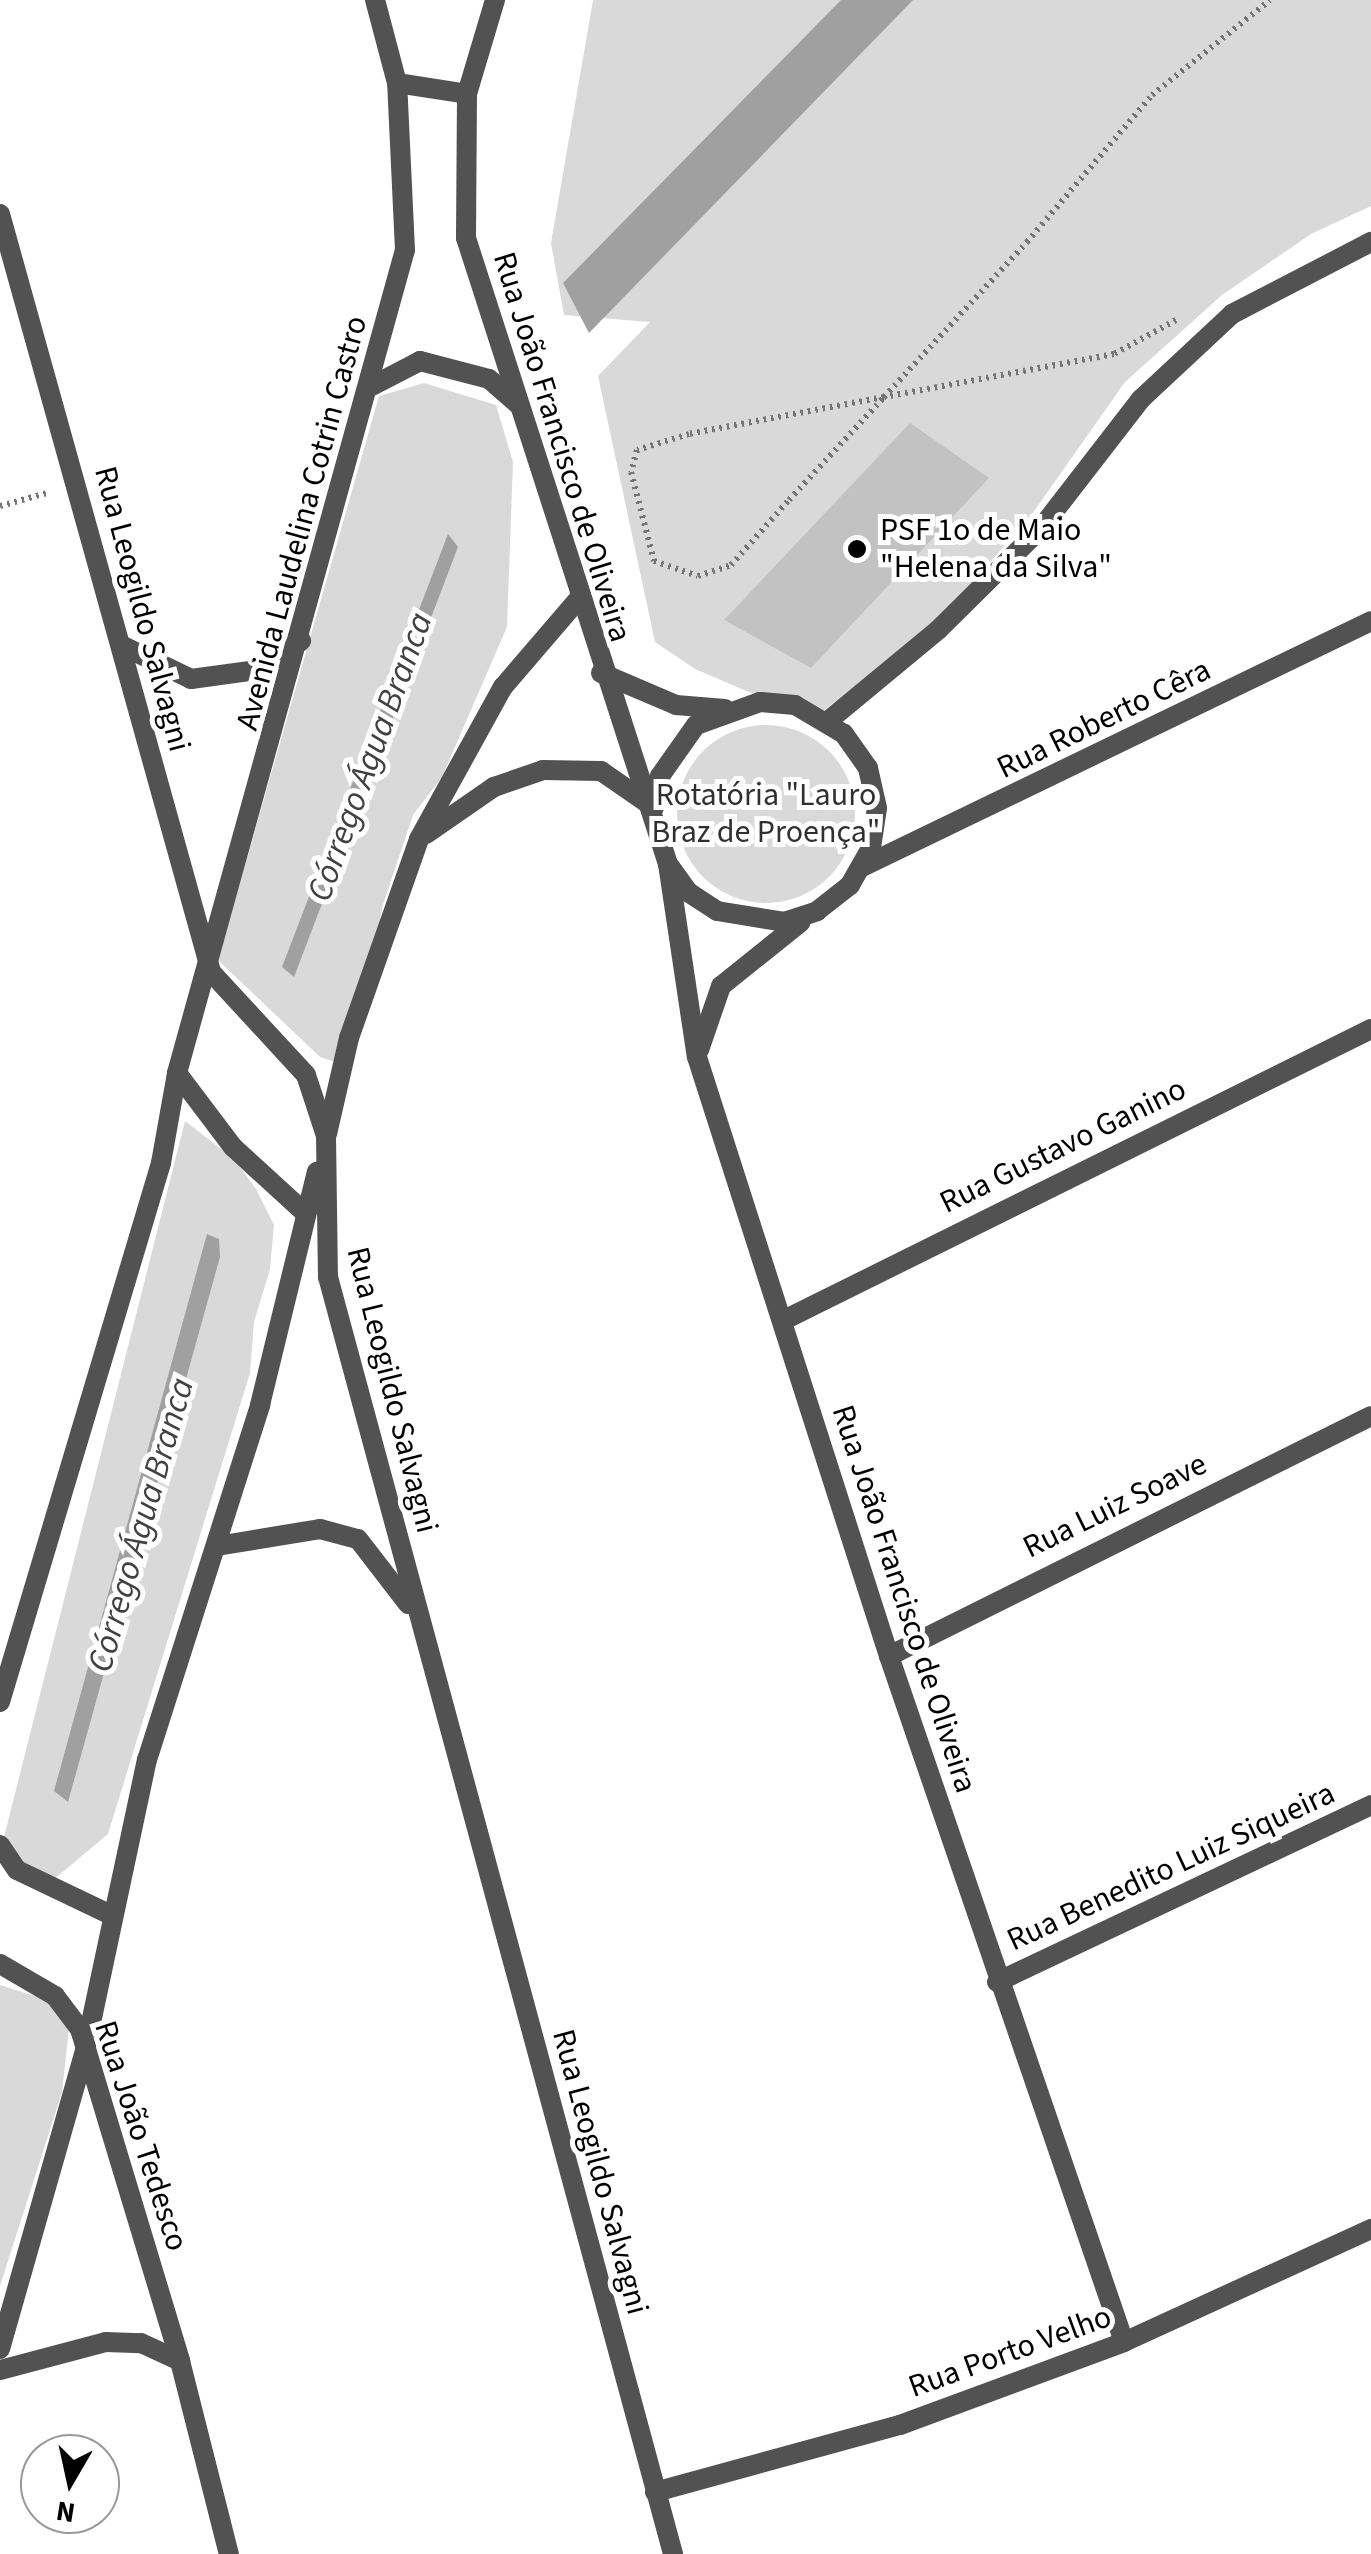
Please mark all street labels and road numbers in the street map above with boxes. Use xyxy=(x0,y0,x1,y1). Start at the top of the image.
street label: Rua João Francisco de Oliveira xyxy=(484,248,640,646)
street label: Avenida Laudelina Cotrin Castro xyxy=(228,312,376,734)
street label: Rua Leogildo Salvagni xyxy=(85,462,199,756)
street label: Rua Roberto Cêra xyxy=(991,651,1217,787)
street label: Rua Gustavo Ganino xyxy=(934,1070,1192,1222)
street label: Rua Leogildo Salvagni xyxy=(338,1243,446,1537)
street label: Rua João Francisco de Oliveira xyxy=(823,1400,985,1798)
street label: Rua Luiz Soave xyxy=(1017,1445,1213,1567)
street label: Rua Benedito Luiz Siqueira xyxy=(1001,1774,1341,1960)
street label: Rua João Tedesco xyxy=(86,2016,196,2256)
street label: Rua Leogildo Salvagni xyxy=(543,2025,657,2319)
street label: Rua Porto Velho xyxy=(903,2298,1117,2406)

